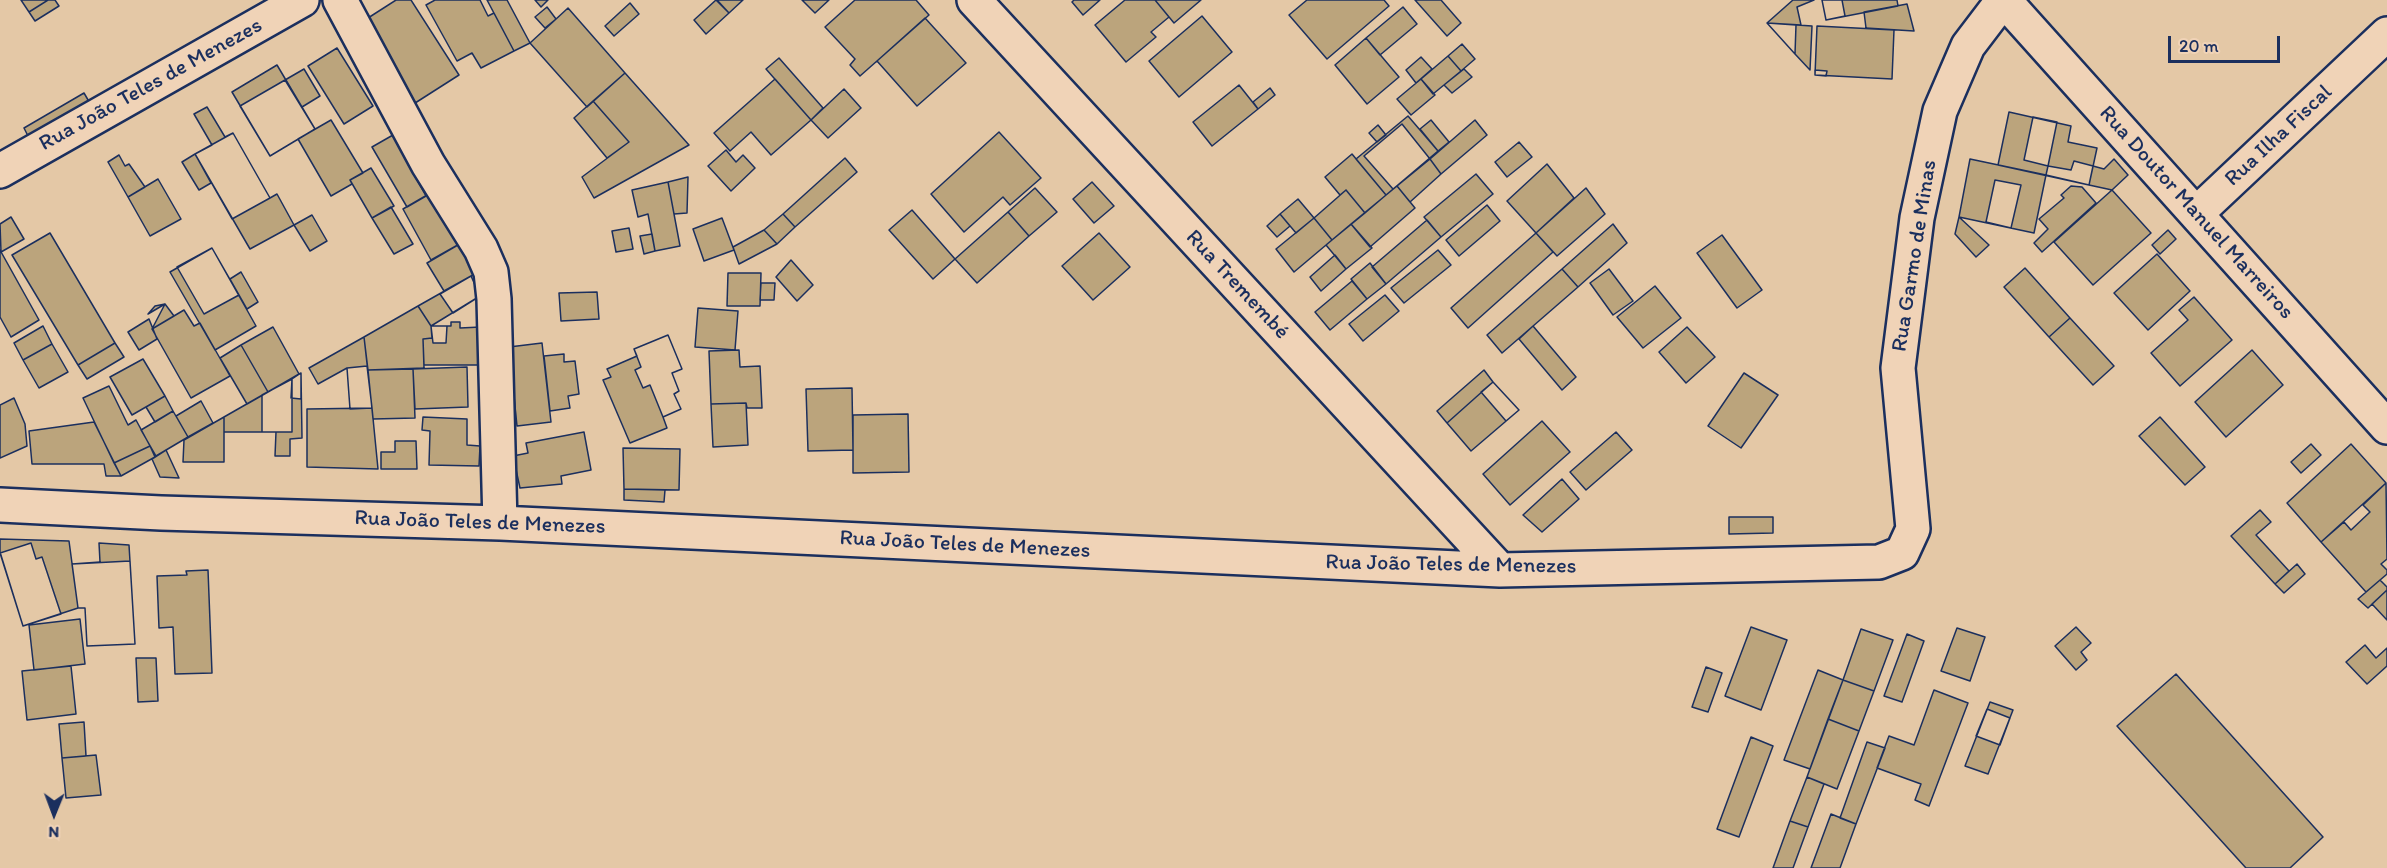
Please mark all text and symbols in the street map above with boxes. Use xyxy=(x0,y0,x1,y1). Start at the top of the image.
street label: Rua João Teles de Menezes xyxy=(35,13,267,157)
scale bar xyxy=(2171,24,2284,62)
text: 20 m xyxy=(2179,35,2219,57)
street label: Rua Ilha Fiscal xyxy=(2220,80,2338,192)
street label: Rua Doutor Manuel Marreiros xyxy=(2093,101,2299,325)
street label: Rua Garmo de Minas xyxy=(1887,158,1943,354)
street label: Rua Tremembé xyxy=(1180,225,1294,345)
street label: Rua João Teles de Menezes xyxy=(354,505,606,541)
street label: Rua João Teles de Menezes xyxy=(839,525,1091,565)
street label: Rua João Teles de Menezes xyxy=(1325,550,1577,580)
north arrow xyxy=(24,784,84,844)
text: N xyxy=(48,823,59,842)

